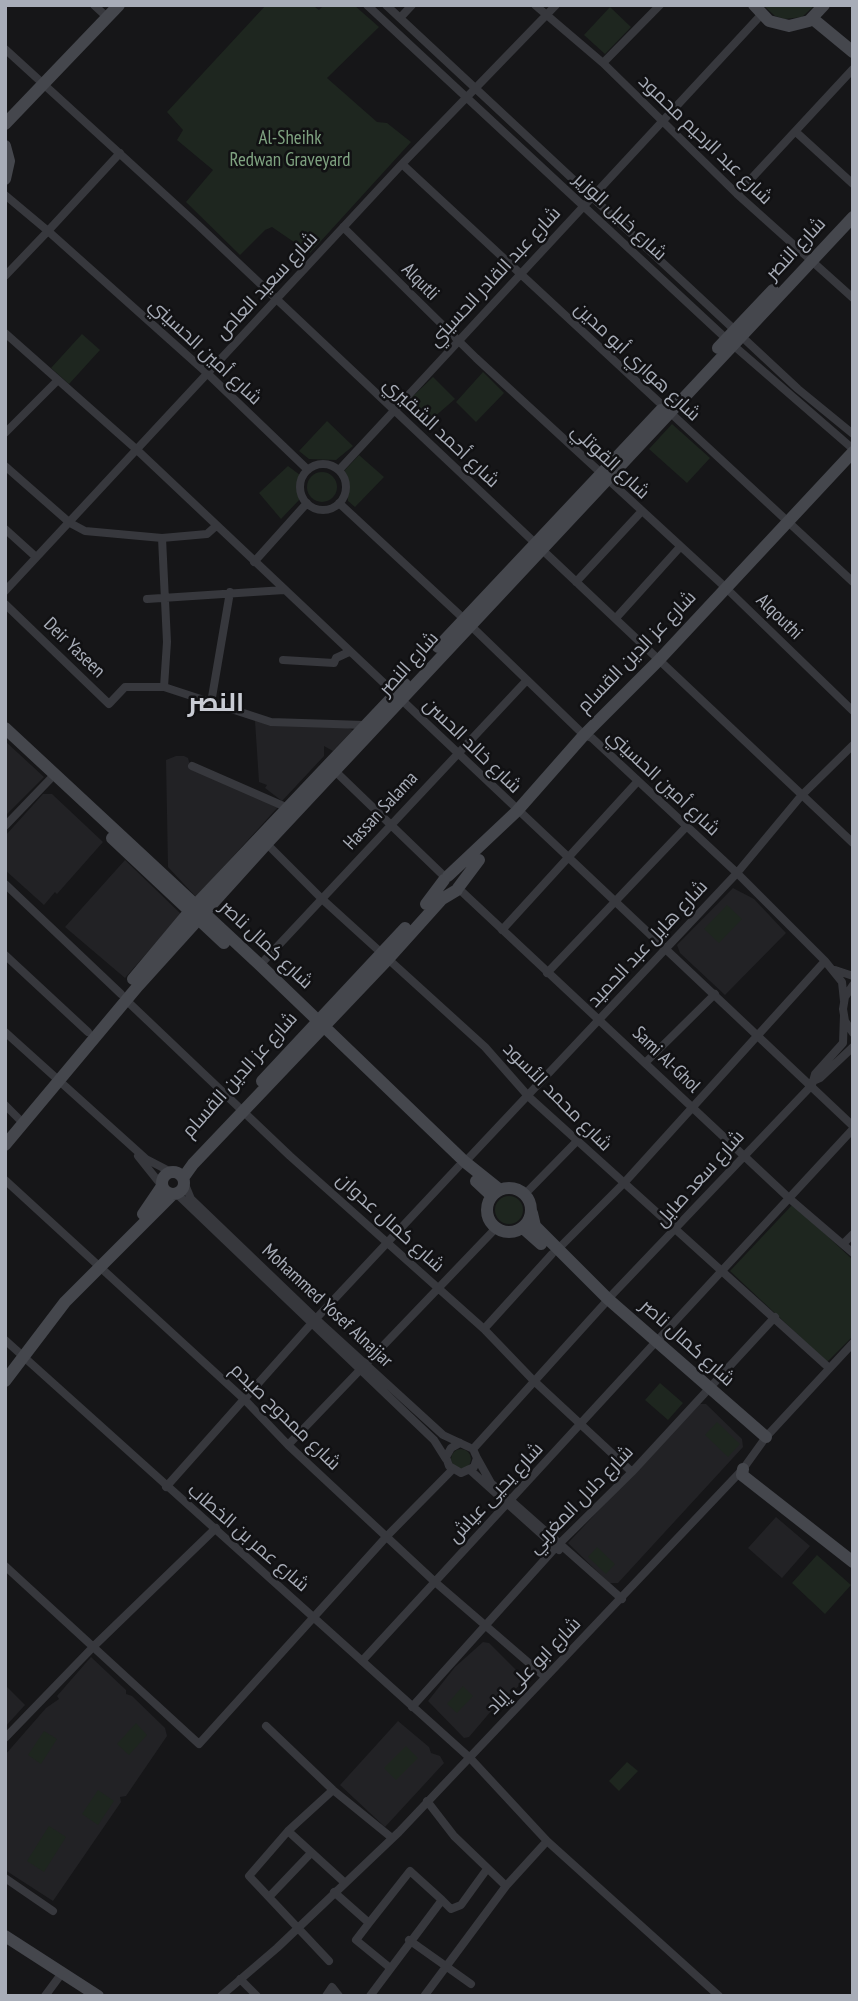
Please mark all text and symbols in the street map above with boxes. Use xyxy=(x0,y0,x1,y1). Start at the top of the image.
street label: شارع عبد الرحيم محمود xyxy=(633,70,777,210)
park label: Al-Sheihk Redwan Graveyard xyxy=(230,128,350,172)
street label: شارع خليل الوزير xyxy=(569,168,671,266)
street label: شارع عبد القادر الحسيني xyxy=(424,202,566,352)
street label: شارع النصر xyxy=(761,213,831,285)
street label: شارع سعيد العاص xyxy=(211,227,323,345)
street label: Alqutli xyxy=(397,259,443,305)
street label: شارع أمين الحسيني xyxy=(144,294,266,410)
street label: شارع هواري أبو مدين xyxy=(569,298,705,426)
street label: شارع أحمد الشقيري xyxy=(378,373,504,493)
street label: شارع القوتلي xyxy=(566,420,654,504)
street label: شارع عز الدين القسام xyxy=(573,586,701,718)
street label: Alqouthi xyxy=(751,589,807,645)
street label: Deir Yaseen xyxy=(39,613,109,683)
street label: شارع النصر xyxy=(374,627,444,701)
district label: النصر xyxy=(188,688,244,720)
street label: شارع خالد الحسن xyxy=(418,694,526,798)
street label: شارع أمين الحسيني xyxy=(602,725,724,841)
street label: Hassan Salama xyxy=(339,767,423,855)
street label: شارع هايل عبد الحميد xyxy=(583,876,713,1012)
street label: شارع كمال ناصر xyxy=(215,896,317,994)
street label: شارع عز الدين القسام xyxy=(178,1008,302,1142)
street label: Sami Al-Ghol xyxy=(627,1022,705,1098)
street label: شارع محمد الأسود xyxy=(498,1038,616,1156)
street label: شارع سعد صايل xyxy=(651,1126,749,1232)
street label: شارع كمال عدوان xyxy=(331,1169,449,1277)
street label: Mohammed Yosef Alnajjar xyxy=(257,1240,397,1372)
street label: شارع كمال ناصر xyxy=(635,1295,739,1391)
street label: شارع ممدوح صيدم xyxy=(225,1359,345,1475)
street label: شارع يحيى عياش xyxy=(444,1438,548,1548)
street label: شارع دلال المغربي xyxy=(524,1441,638,1559)
street label: شارع عمر بن الخطاب xyxy=(183,1479,313,1597)
street label: شارع ابو على إياد xyxy=(482,1613,586,1719)

